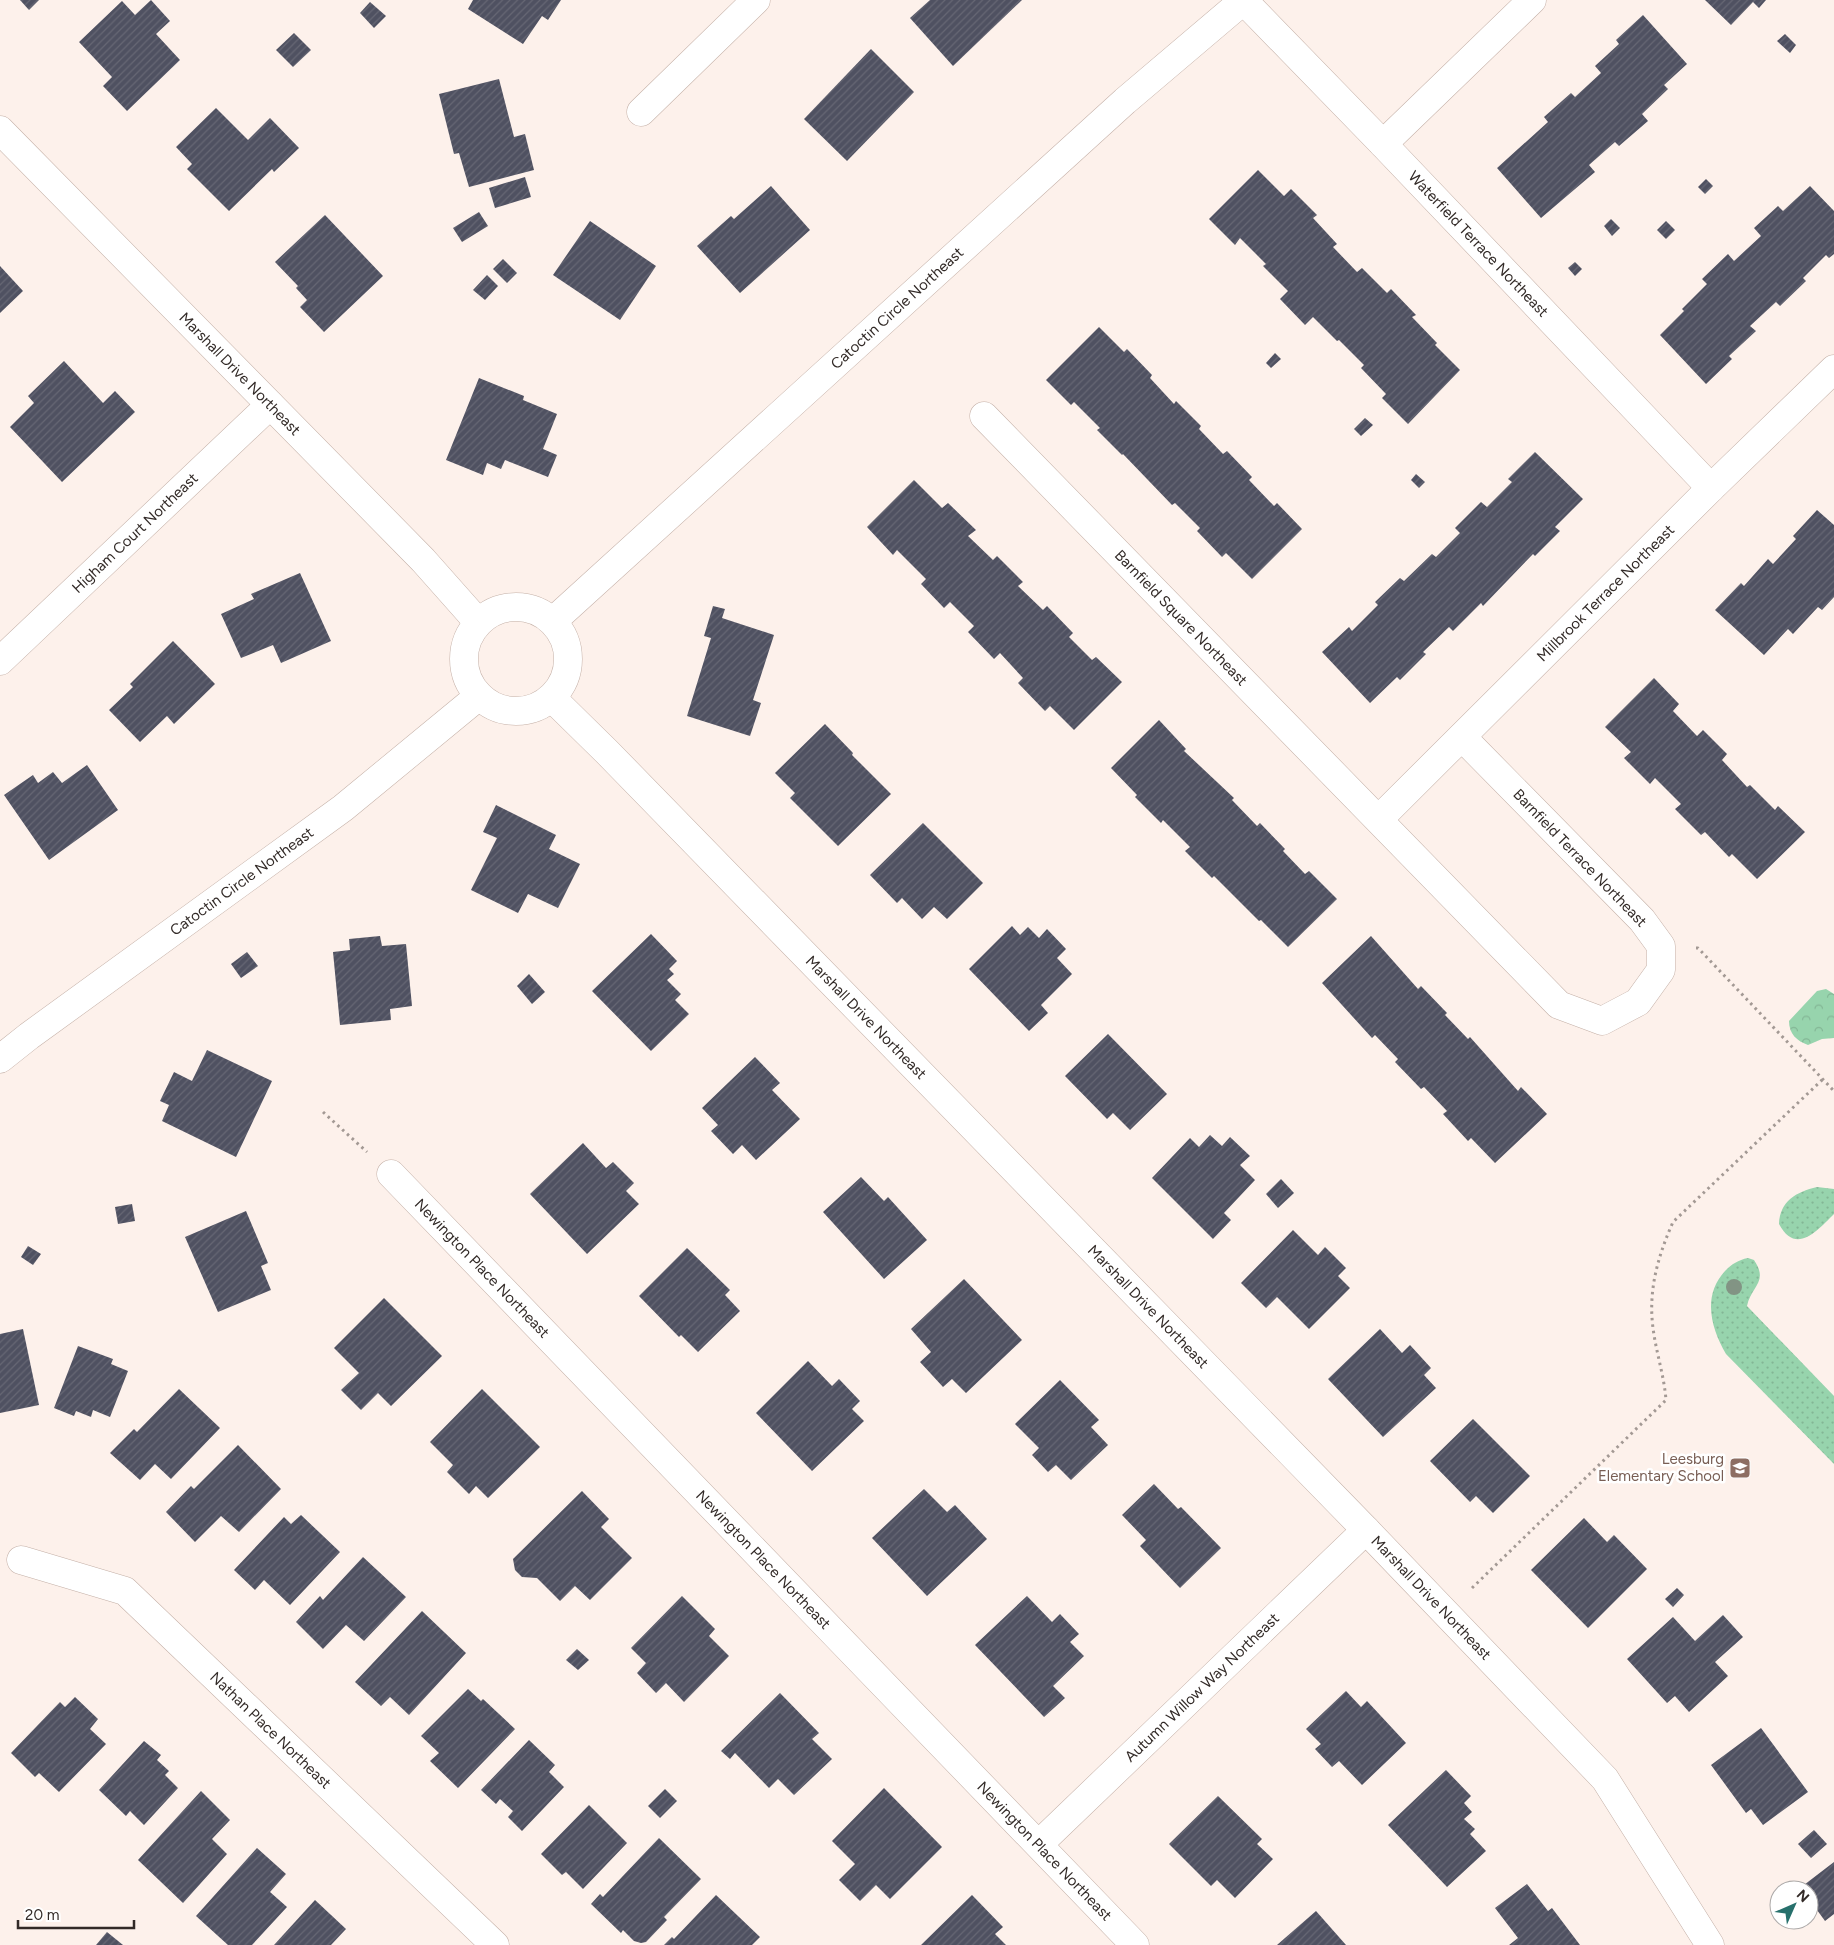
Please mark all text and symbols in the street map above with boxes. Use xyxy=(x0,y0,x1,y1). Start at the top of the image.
street label: Waterfield Terrace Northeast xyxy=(1405,167,1552,321)
street label: Catoctin Circle Northeast xyxy=(827,243,967,373)
street label: Marshall Drive Northeast xyxy=(175,309,304,439)
street label: Higham Court Northeast xyxy=(68,469,202,597)
street label: Millbrook Terrace Northeast xyxy=(1533,521,1678,665)
street label: Barnfield Square Northeast xyxy=(1111,546,1251,690)
street label: Barnfield Terrace Northeast xyxy=(1509,785,1651,931)
street label: Catoctin Circle Northeast xyxy=(167,823,317,940)
street label: Marshall Drive Northeast xyxy=(802,952,930,1083)
street label: Newington Place Northeast xyxy=(411,1195,553,1342)
street label: Marshall Drive Northeast xyxy=(1084,1241,1213,1372)
place label: Leesburg Elementary School xyxy=(1598,1450,1724,1485)
school or university icon: Leesburg Elementary School xyxy=(1728,1456,1752,1480)
street label: Newington Place Northeast xyxy=(692,1486,835,1633)
street label: Marshall Drive Northeast xyxy=(1367,1532,1495,1664)
street label: Autumn Willow Way Northeast xyxy=(1121,1609,1283,1766)
street label: Nathan Place Northeast xyxy=(206,1668,335,1793)
street label: Newington Place Northeast xyxy=(973,1778,1116,1925)
north arrow xyxy=(1769,1880,1819,1930)
text: N xyxy=(1793,1886,1813,1906)
scale bar xyxy=(18,1898,134,1930)
text: 20 m xyxy=(25,1906,59,1924)

